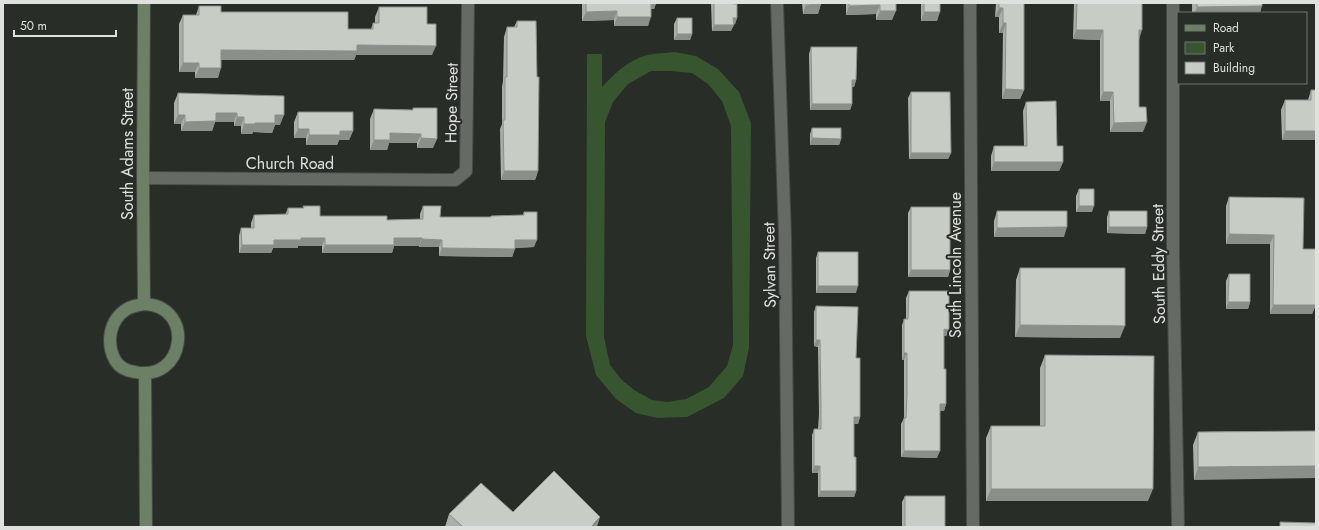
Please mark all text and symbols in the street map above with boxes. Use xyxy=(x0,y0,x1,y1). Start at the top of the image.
scale bar xyxy=(14,12,116,38)
legend xyxy=(1177,12,1307,84)
text: 50 m xyxy=(20,17,47,35)
text: Road xyxy=(1213,19,1239,37)
text: Park xyxy=(1213,39,1235,57)
text: Building xyxy=(1213,59,1255,77)
street label: Hope Street xyxy=(439,62,464,143)
street label: South Adams Street xyxy=(116,88,139,220)
street label: Church Road xyxy=(246,152,334,175)
street label: South Lincoln Avenue xyxy=(944,192,967,338)
street label: South Eddy Street xyxy=(1146,204,1171,324)
street label: Sylvan Street xyxy=(757,222,782,308)

